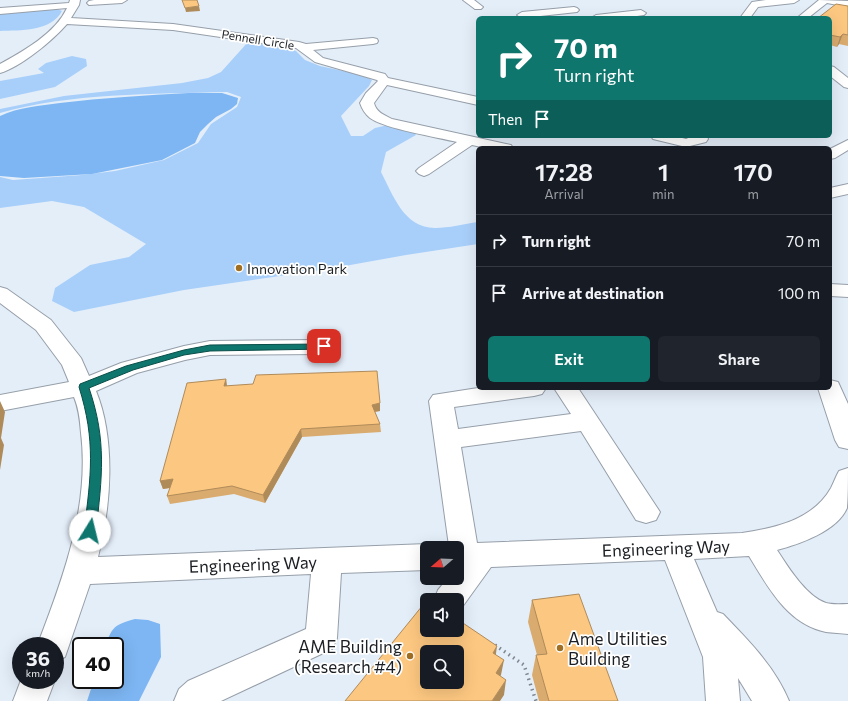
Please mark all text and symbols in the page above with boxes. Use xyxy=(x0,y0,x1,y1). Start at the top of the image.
street label: Pennell Circle xyxy=(221,26,295,52)
text: 70 m xyxy=(554,30,618,64)
icon: right xyxy=(488,32,540,84)
text: Turn right xyxy=(554,64,634,86)
icon: arrive xyxy=(531,108,553,130)
text: Then xyxy=(488,110,523,128)
text: 17:28 xyxy=(535,157,593,186)
text: 1 xyxy=(658,157,669,186)
text: 170 xyxy=(733,157,773,186)
text: Arrival xyxy=(544,186,584,202)
text: min xyxy=(652,186,674,202)
text: m xyxy=(747,186,759,202)
icon: right xyxy=(488,230,510,252)
text: Turn right xyxy=(522,232,591,250)
text: 70 m xyxy=(786,232,820,250)
place label: Innovation Park xyxy=(247,260,348,277)
marker: Innovation Park xyxy=(234,263,244,273)
icon: arrive xyxy=(488,282,510,304)
text: Arrive at destination xyxy=(522,284,664,302)
text: 100 m xyxy=(778,284,820,302)
pin xyxy=(307,329,341,363)
icon: arrive xyxy=(313,335,335,357)
button: Exit xyxy=(488,336,650,382)
button: Share xyxy=(658,336,820,382)
position arrow xyxy=(69,510,111,552)
street label: Engineering Way xyxy=(601,535,731,561)
north arrow xyxy=(420,541,464,585)
map controls xyxy=(420,541,464,689)
street label: Engineering Way xyxy=(188,551,318,577)
button: sound xyxy=(420,593,464,637)
place label: Ame Utilities Building xyxy=(568,628,667,669)
place label: AME Building (Research #4) xyxy=(294,636,402,677)
speed limit sign: 40 xyxy=(72,637,124,689)
marker: Ame Utilities Building xyxy=(555,643,565,653)
button: search xyxy=(420,645,464,689)
text: 36 xyxy=(26,646,50,670)
marker: AME Building (Research #4) xyxy=(405,651,415,661)
text: km/h xyxy=(26,667,50,679)

